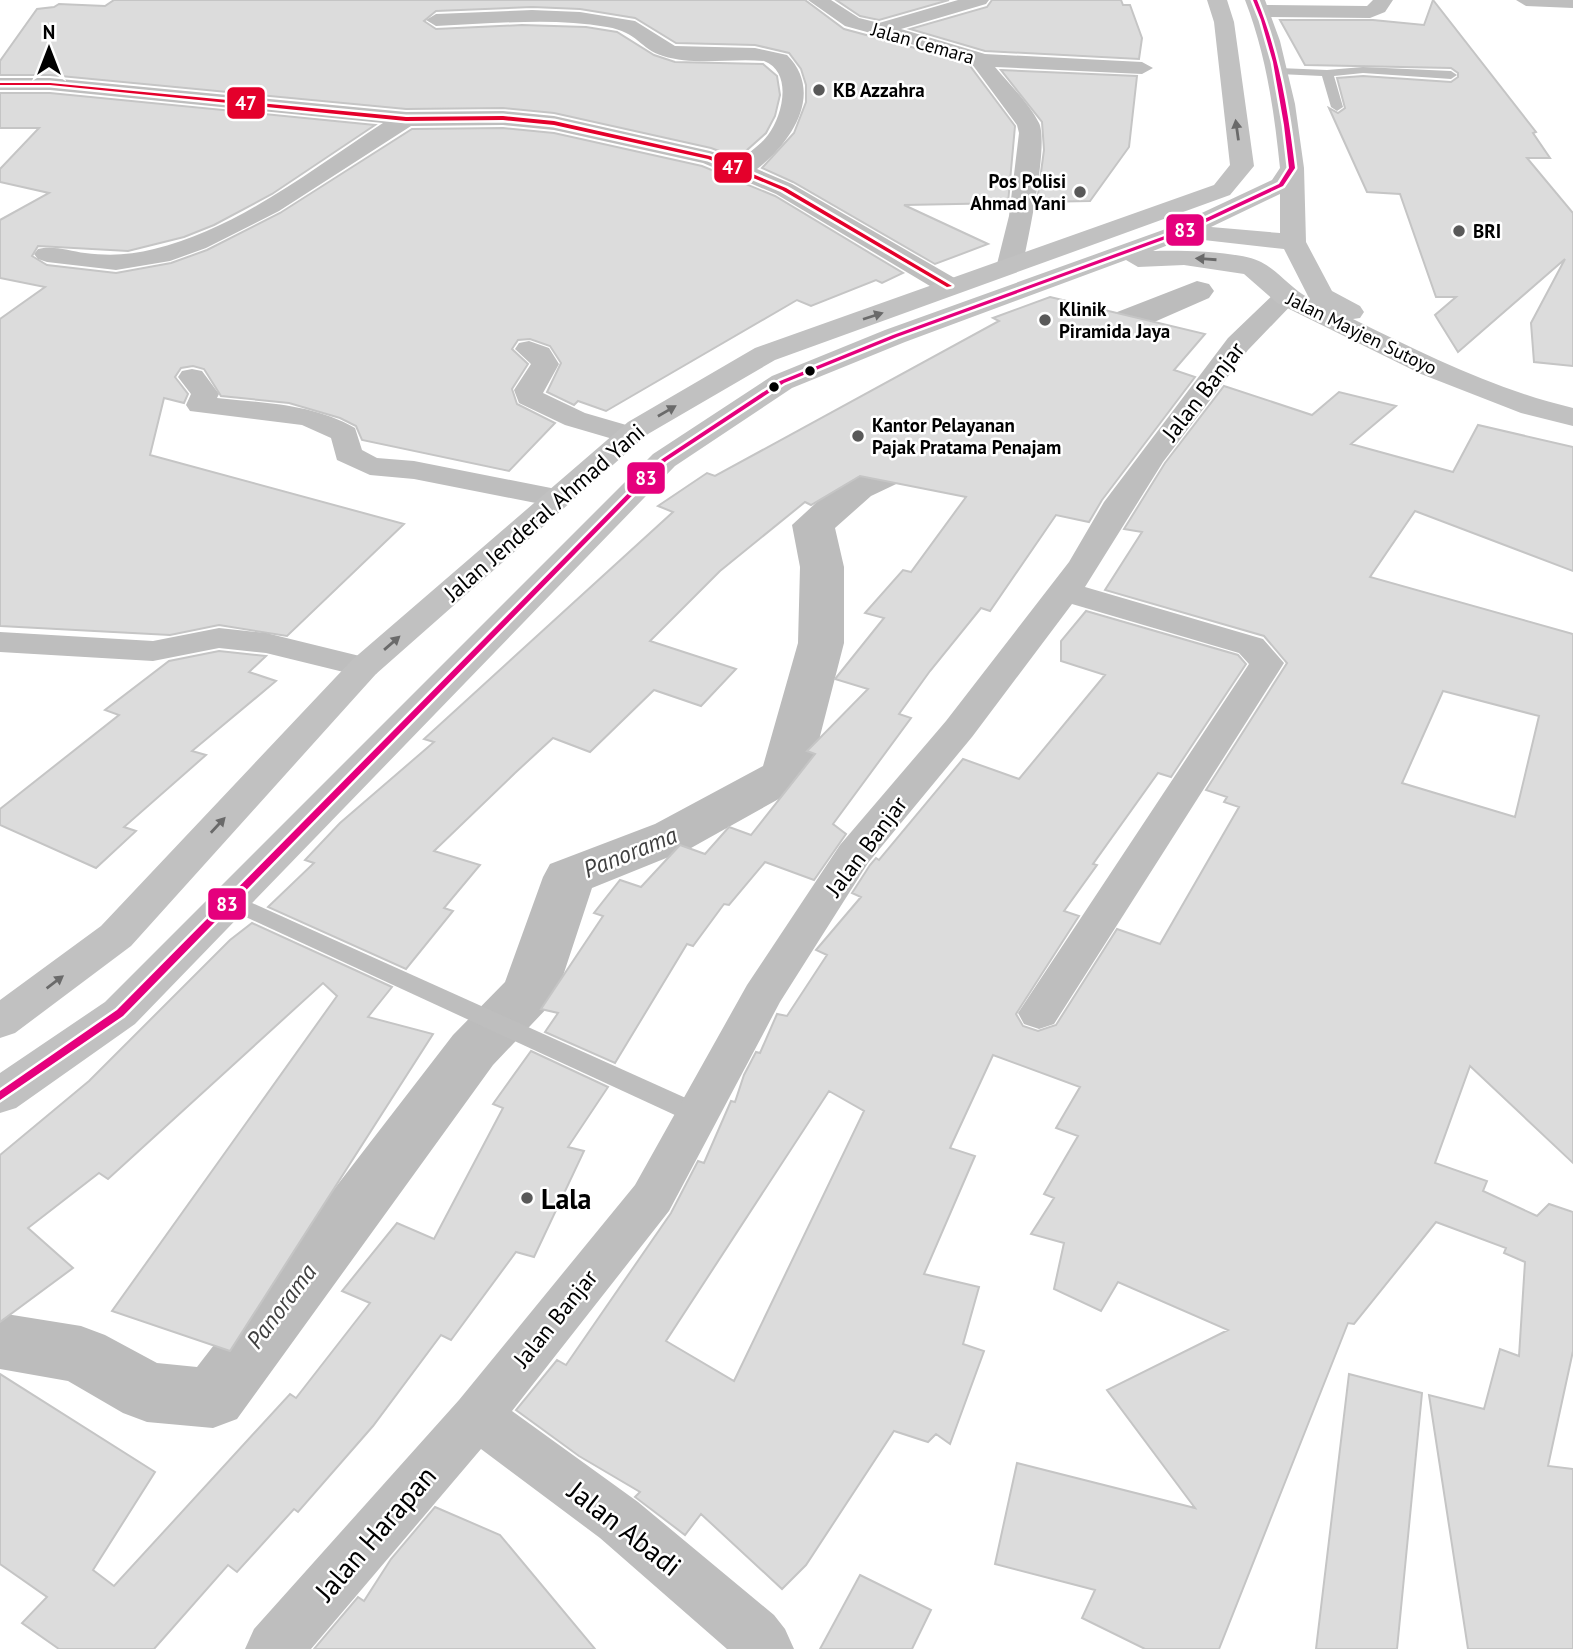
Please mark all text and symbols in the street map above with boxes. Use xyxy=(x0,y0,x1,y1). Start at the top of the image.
north arrow xyxy=(14,14,84,84)
street label: Jalan Cemara xyxy=(868,17,977,69)
text: N xyxy=(43,20,55,44)
place label: KB Azzahra xyxy=(833,78,925,102)
marker: KB Azzahra xyxy=(811,82,827,98)
line badge: 47 xyxy=(226,86,266,120)
text: 47 xyxy=(235,91,257,115)
one-way arrow xyxy=(1232,119,1243,141)
line badge: 47 xyxy=(713,151,753,184)
text: 47 xyxy=(722,155,744,179)
place label: Pos Polisi Ahmad Yani xyxy=(970,169,1066,215)
marker: Pos Polisi Ahmad Yani xyxy=(1072,184,1088,200)
line badge: 83 xyxy=(1165,213,1205,247)
text: 83 xyxy=(1174,218,1196,242)
place label: BRI xyxy=(1473,219,1501,243)
marker: BRI xyxy=(1451,223,1467,239)
one-way arrow xyxy=(1195,253,1217,264)
street label: Jalan Mayjen Sutoyo xyxy=(1282,286,1441,380)
place label: Klinik Piramida Jaya xyxy=(1059,297,1170,343)
one-way arrow xyxy=(863,310,884,321)
marker: Klinik Piramida Jaya xyxy=(1037,312,1053,328)
street label: Jalan Banjar xyxy=(1155,336,1251,447)
unlabelled marker xyxy=(803,364,817,378)
unlabelled marker xyxy=(767,380,781,394)
one-way arrow xyxy=(658,405,677,417)
place label: Kantor Pelayanan Pajak Pratama Penajam xyxy=(872,413,1061,459)
street label: Jalan Jenderal Ahmad Yani xyxy=(437,417,650,608)
marker: Kantor Pelayanan Pajak Pratama Penajam xyxy=(850,428,866,444)
line badge: 83 xyxy=(626,461,666,495)
text: 83 xyxy=(635,466,657,490)
one-way arrow xyxy=(383,635,401,651)
street label: Jalan Banjar xyxy=(818,790,913,903)
one-way arrow xyxy=(210,817,226,834)
water label: Panorama xyxy=(579,819,682,885)
line badge: 83 xyxy=(207,887,247,921)
text: 83 xyxy=(216,892,238,916)
one-way arrow xyxy=(46,975,64,989)
place label: Lala xyxy=(541,1180,591,1217)
marker: Lala xyxy=(519,1190,535,1206)
water label: Panorama xyxy=(239,1257,323,1355)
street label: Jalan Banjar xyxy=(506,1263,603,1374)
street label: Jalan Harapan xyxy=(305,1458,444,1609)
street label: Jalan Abadi xyxy=(560,1472,689,1584)

